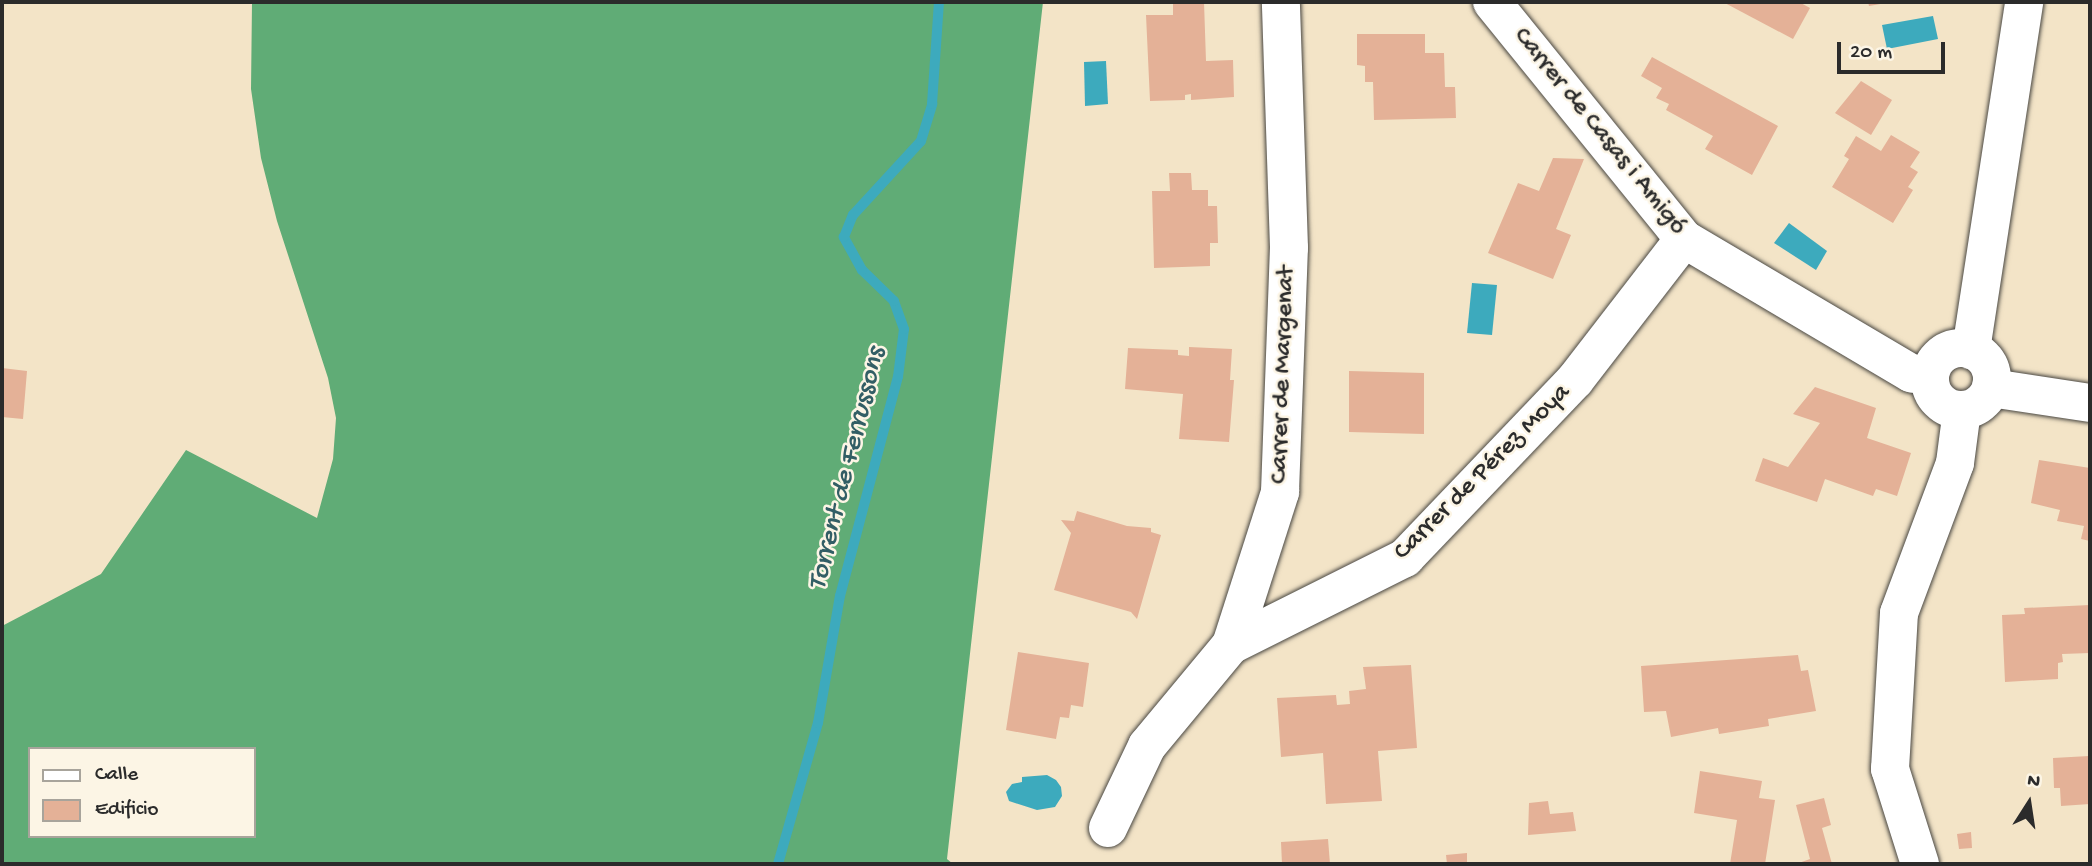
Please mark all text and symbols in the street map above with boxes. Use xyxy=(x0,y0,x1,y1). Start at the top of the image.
street label: Carrer de Casas i Amigó xyxy=(1506,22,1692,242)
scale bar xyxy=(1840,28,1948,72)
text: 20 m xyxy=(1850,41,1892,66)
street label: Carrer de Margenat xyxy=(1265,266,1303,484)
water label: Torrent de Ferrussons xyxy=(802,344,894,594)
street label: Carrer de Pérez Moya xyxy=(1388,378,1578,568)
legend xyxy=(28,747,256,838)
text: Calle xyxy=(95,763,138,788)
north arrow xyxy=(1994,768,2064,838)
text: N xyxy=(2025,769,2042,795)
text: Edificio xyxy=(95,798,159,823)

